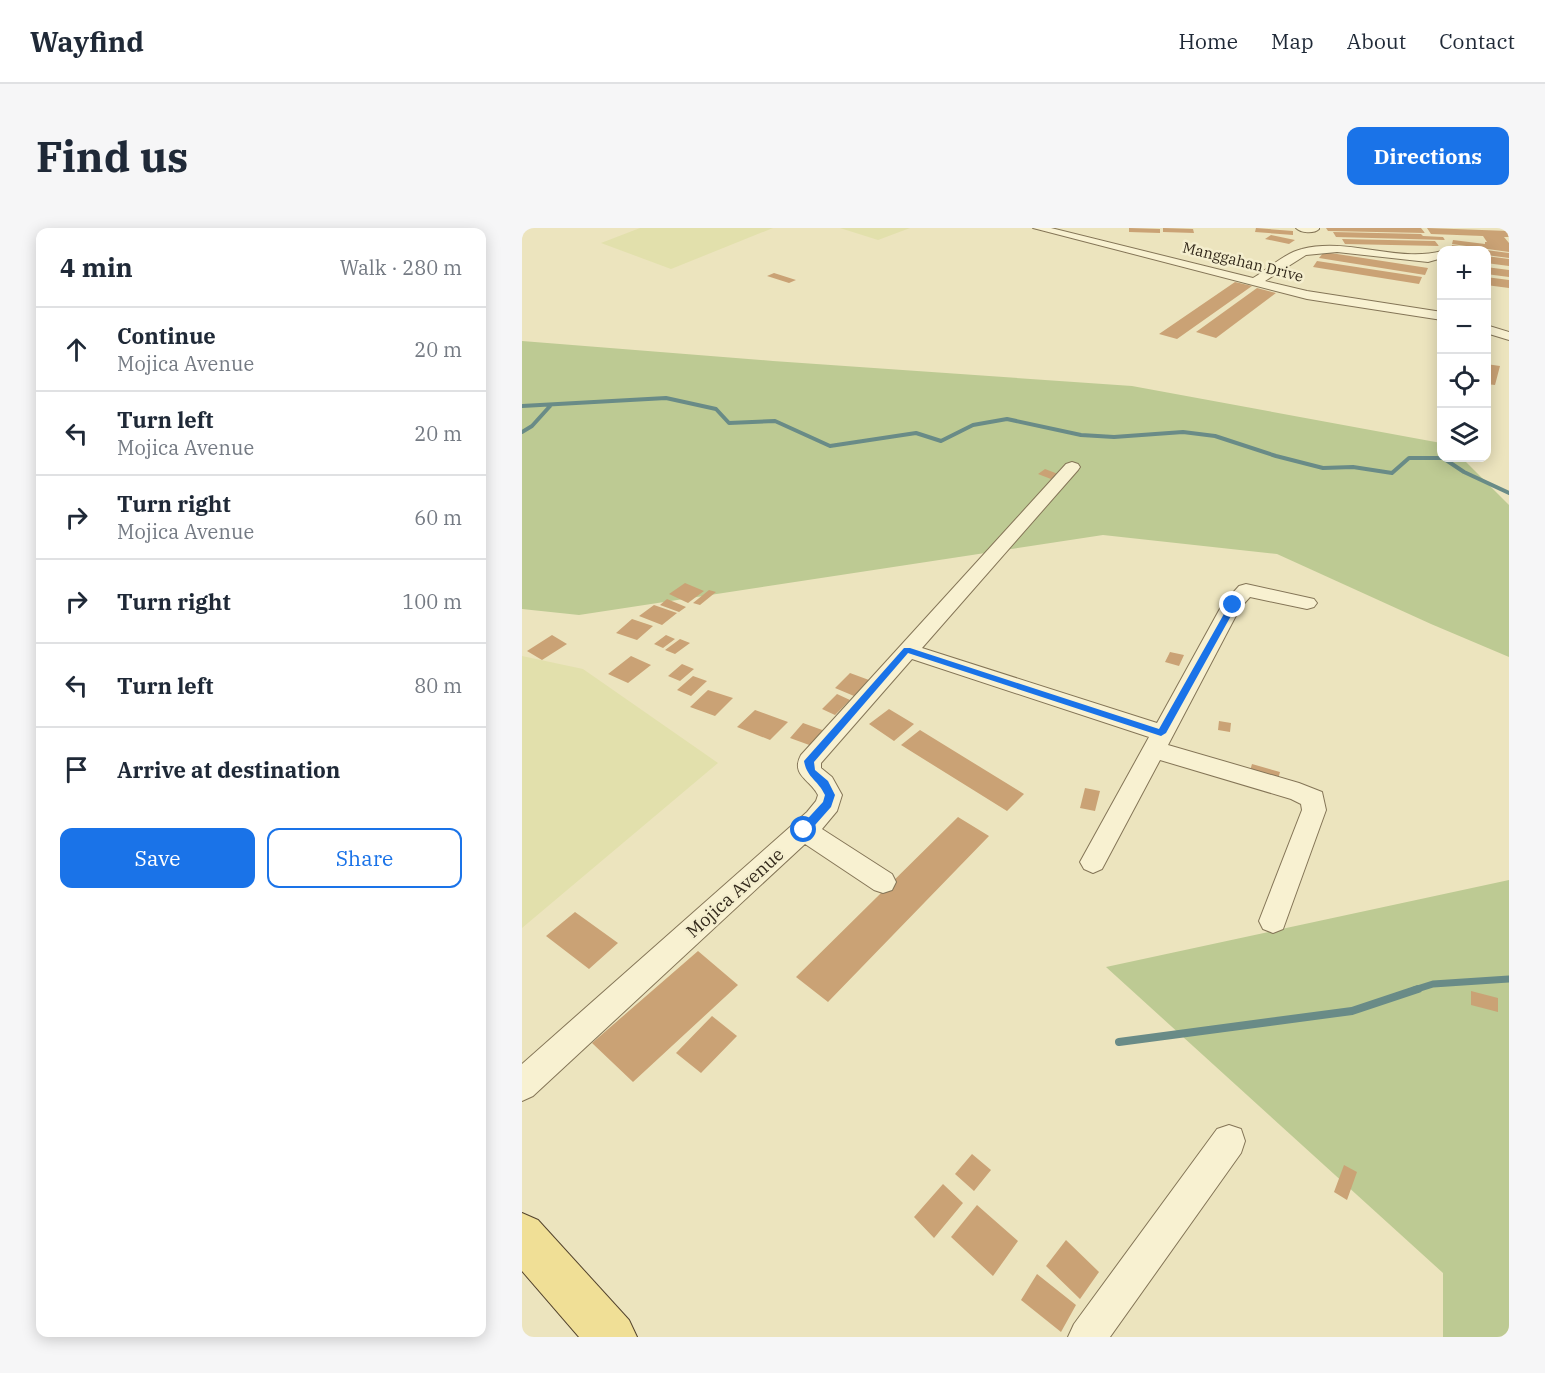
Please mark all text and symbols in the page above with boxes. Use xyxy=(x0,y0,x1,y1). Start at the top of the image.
text: Wayfind xyxy=(30,23,144,60)
text: Home xyxy=(1178,27,1238,55)
text: Map xyxy=(1271,27,1314,55)
text: About xyxy=(1347,27,1406,55)
text: Contact xyxy=(1439,27,1515,55)
button: Directions xyxy=(1347,127,1509,185)
text: Find us xyxy=(36,129,188,184)
street label: Manggahan Drive xyxy=(1181,237,1305,286)
map controls xyxy=(1437,246,1491,462)
button: + xyxy=(1437,246,1491,300)
text: 4 min xyxy=(60,250,133,284)
text: Walk · 280 m xyxy=(340,254,462,281)
button: − xyxy=(1437,300,1491,354)
text: Continue xyxy=(117,321,216,350)
icon: ahead xyxy=(60,333,93,366)
text: 20 m xyxy=(414,336,462,363)
text: Mojica Avenue xyxy=(117,350,254,377)
button: locate xyxy=(1437,354,1491,408)
text: Turn left xyxy=(117,405,213,434)
button: layers xyxy=(1437,408,1491,462)
icon: left xyxy=(60,417,93,450)
text: 20 m xyxy=(414,420,462,447)
text: Mojica Avenue xyxy=(117,434,254,461)
text: Turn right xyxy=(117,489,231,518)
icon: right xyxy=(60,501,93,534)
text: 60 m xyxy=(414,504,462,531)
text: Mojica Avenue xyxy=(117,518,254,545)
icon: right xyxy=(60,585,93,618)
text: Turn right xyxy=(117,587,231,616)
text: 100 m xyxy=(402,588,462,615)
route end xyxy=(1219,591,1245,617)
icon: left xyxy=(60,669,93,702)
text: Turn left xyxy=(117,671,213,700)
text: 80 m xyxy=(414,672,462,699)
icon: arrive xyxy=(60,753,93,786)
text: Arrive at destination xyxy=(117,755,340,784)
route start xyxy=(790,816,816,842)
button: Save xyxy=(60,828,255,888)
button: Share xyxy=(267,828,462,888)
street label: Mojica Avenue xyxy=(681,843,788,942)

